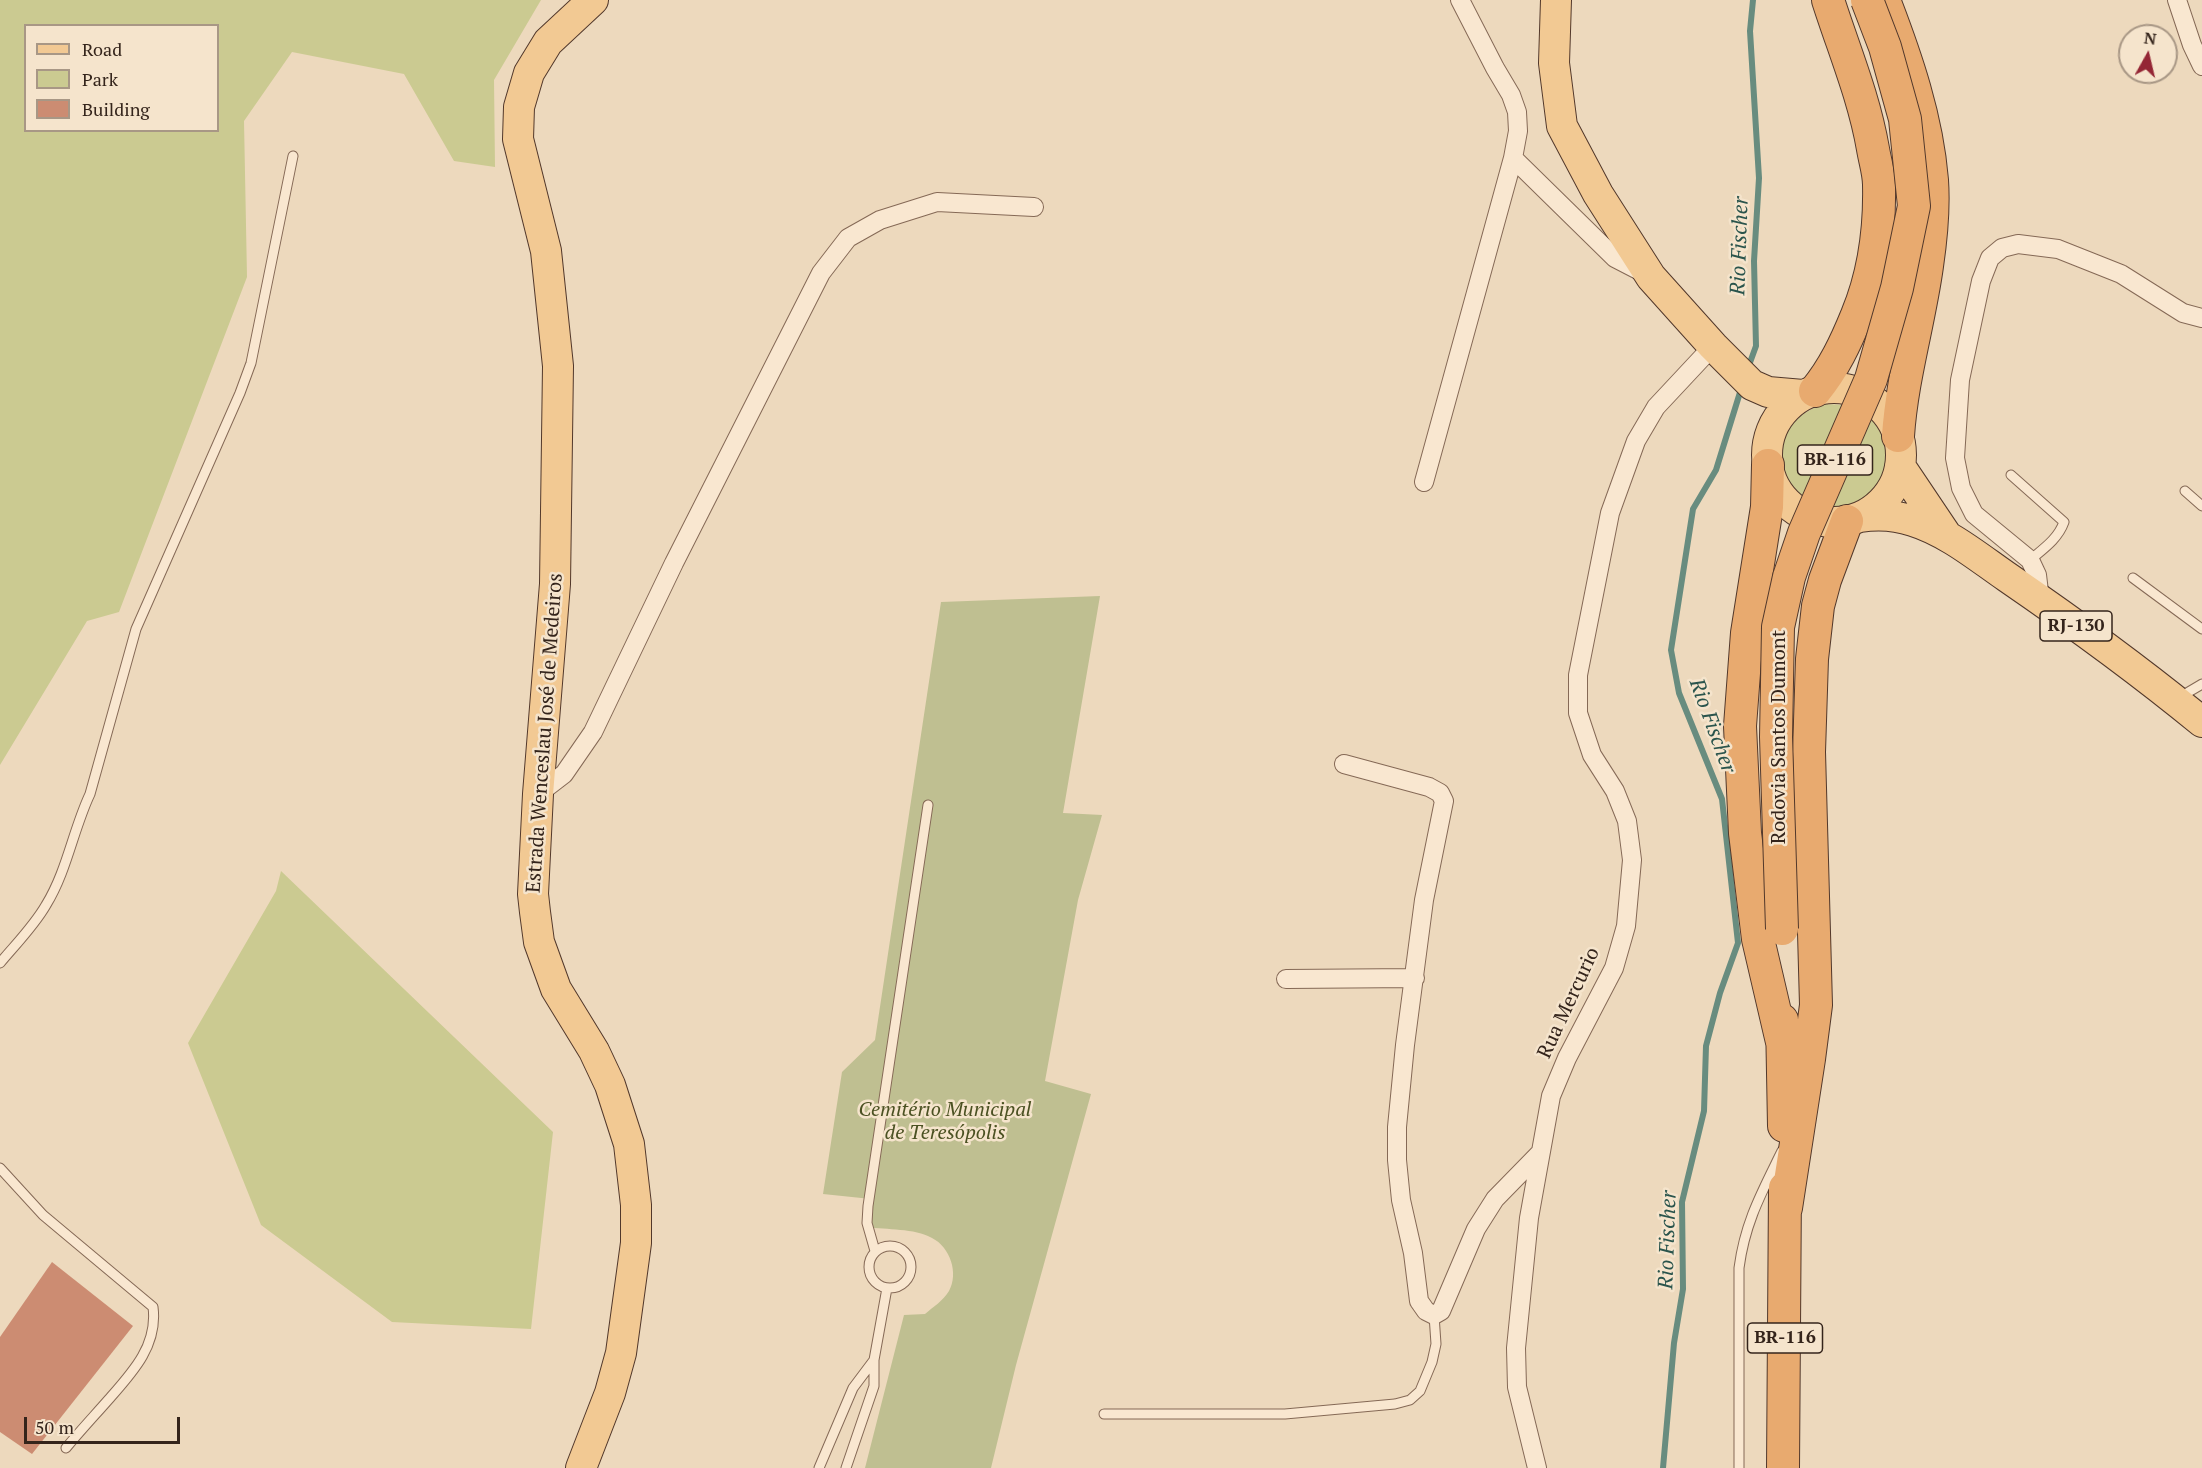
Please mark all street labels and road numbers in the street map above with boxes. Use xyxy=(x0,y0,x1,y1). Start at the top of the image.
road number: BR-116 xyxy=(1798,445,1872,475)
street label: Estrada Wenceslau José de Medeiros xyxy=(522,572,568,894)
road number: RJ-130 xyxy=(2040,611,2112,641)
street label: Rodovia Santos Dumont xyxy=(1767,630,1791,844)
street label: Rua Mercurio xyxy=(1533,944,1605,1062)
road number: BR-116 xyxy=(1748,1323,1822,1353)

